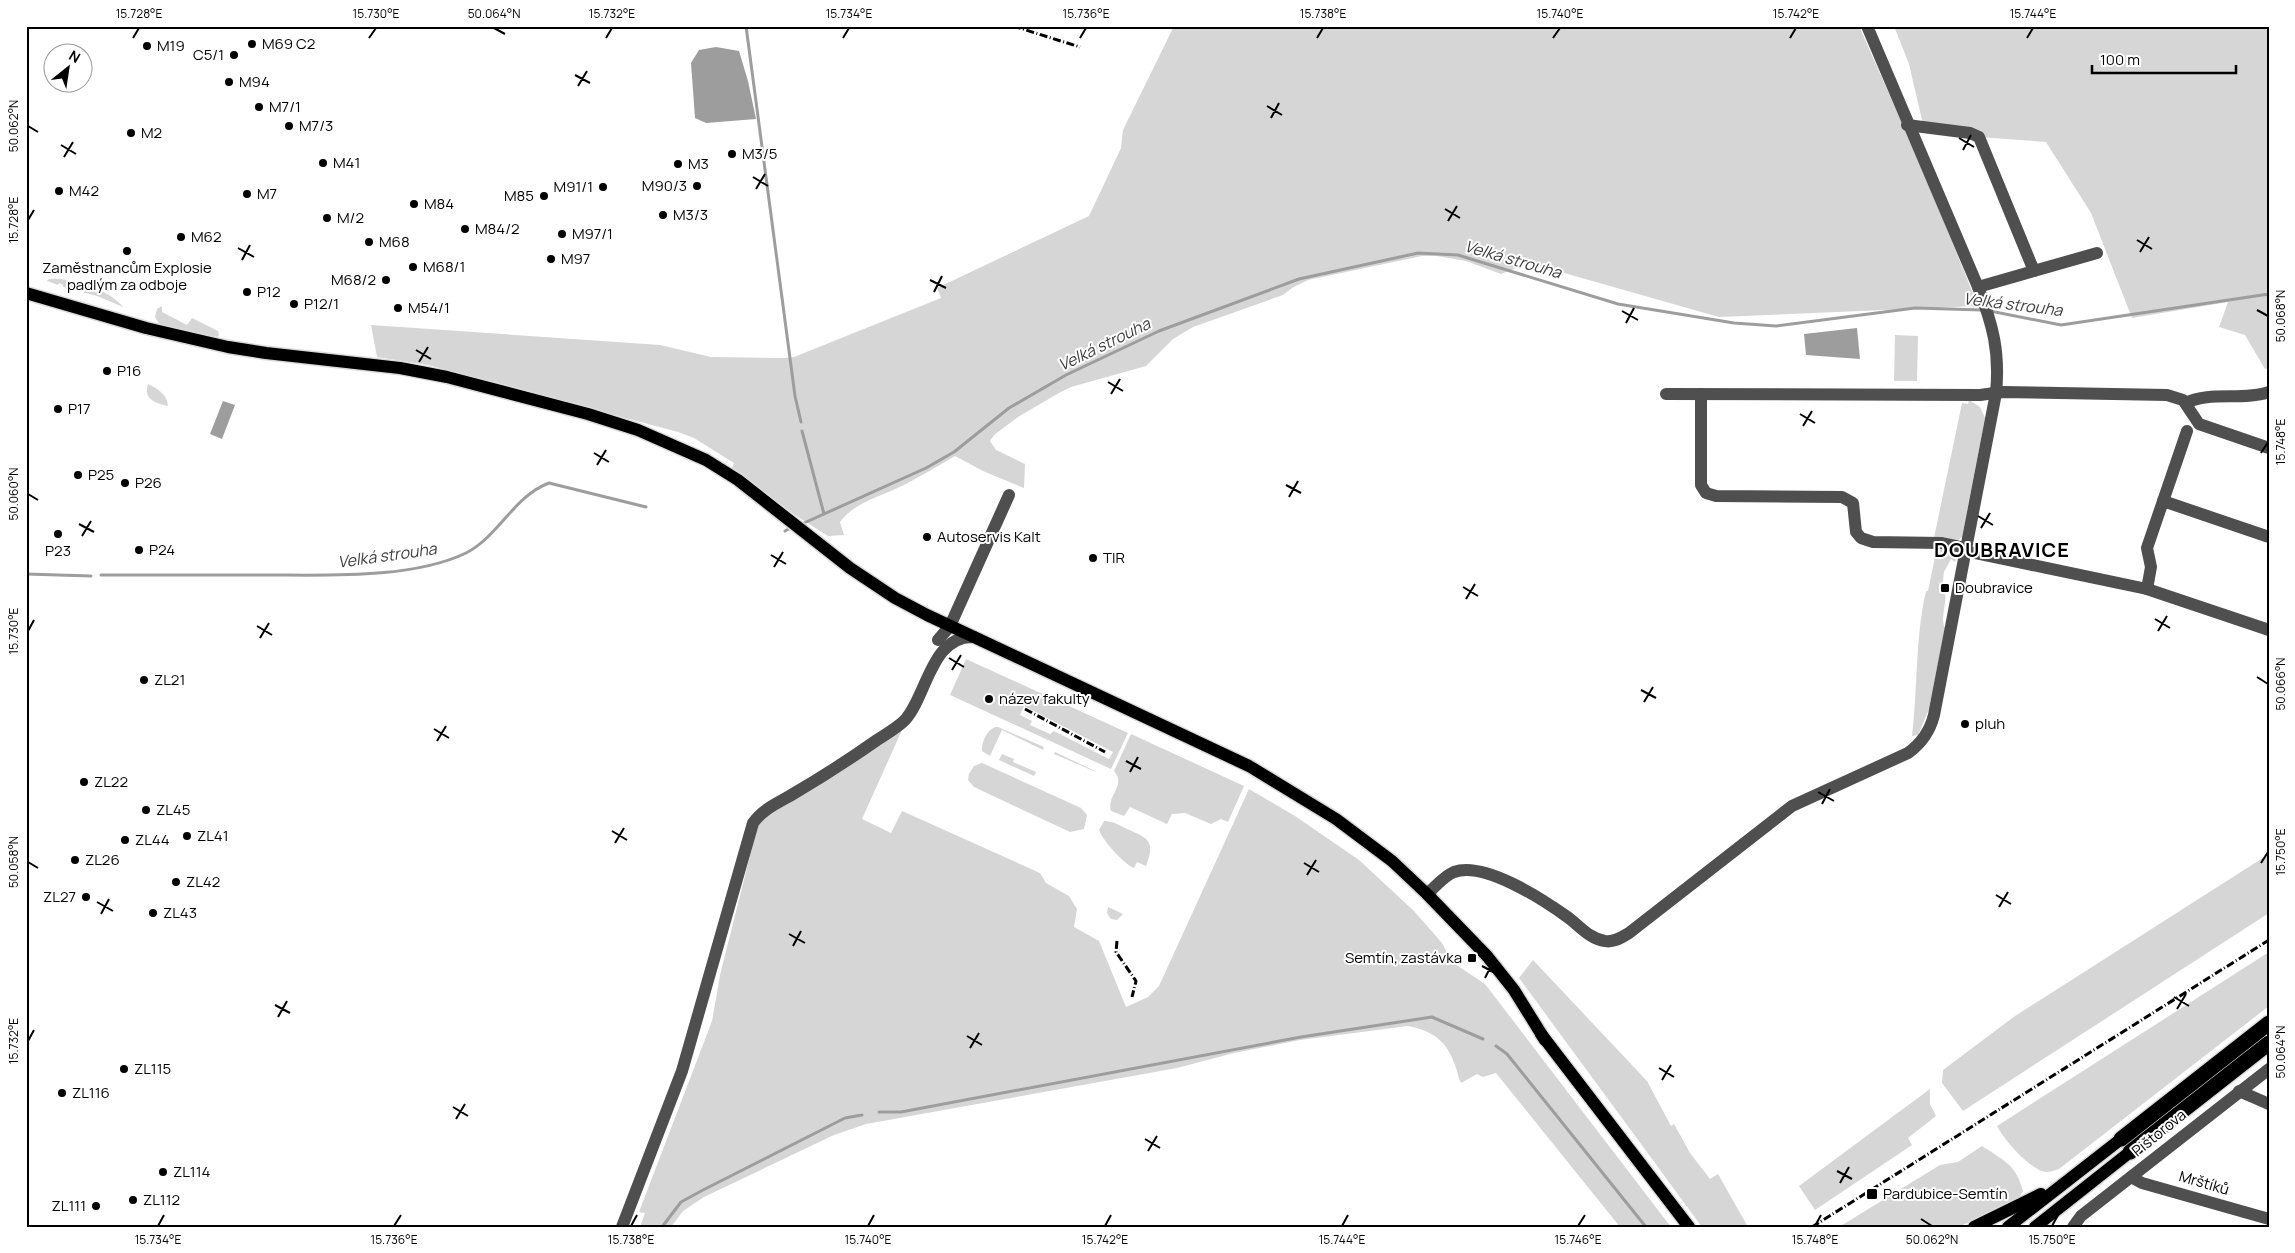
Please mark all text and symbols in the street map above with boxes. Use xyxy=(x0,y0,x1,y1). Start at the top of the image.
text: 15.728°E xyxy=(116,5,163,22)
text: 15.730°E xyxy=(353,5,400,22)
text: 50.064°N xyxy=(468,5,520,22)
text: 15.732°E xyxy=(589,5,635,22)
text: 15.734°E xyxy=(826,5,872,22)
text: 15.736°E xyxy=(1063,5,1110,22)
text: 15.738°E xyxy=(1300,5,1346,22)
text: 15.740°E xyxy=(1537,5,1584,22)
text: 15.742°E xyxy=(1773,5,1819,22)
text: 15.744°E xyxy=(2010,5,2057,22)
place label: M69 C2 xyxy=(262,33,315,54)
place label: M19 xyxy=(157,35,185,56)
marker: M69 C2 xyxy=(246,38,258,50)
marker: M19 xyxy=(141,40,153,52)
north arrow xyxy=(42,42,92,92)
scale bar xyxy=(2092,42,2236,74)
place label: C5/1 xyxy=(193,44,224,65)
text: N xyxy=(66,46,84,67)
marker: C5/1 xyxy=(228,49,240,61)
text: 100 m xyxy=(2100,49,2140,70)
place label: M94 xyxy=(239,71,270,92)
marker: M94 xyxy=(223,76,235,88)
place label: M7/1 xyxy=(269,96,301,117)
text: 50.062°N xyxy=(5,100,22,152)
marker: M7/1 xyxy=(253,101,265,113)
place label: M7/3 xyxy=(299,115,333,136)
marker: M7/3 xyxy=(283,120,295,132)
place label: M2 xyxy=(141,122,162,143)
marker: M2 xyxy=(125,127,137,139)
place label: M3/5 xyxy=(742,143,777,164)
marker: M3/5 xyxy=(726,148,738,160)
place label: M41 xyxy=(333,152,360,173)
place label: M3 xyxy=(688,153,709,174)
marker: M41 xyxy=(317,157,329,169)
marker: M3 xyxy=(672,158,684,170)
place label: M90/3 xyxy=(642,175,687,196)
place label: M91/1 xyxy=(554,176,593,197)
place label: M42 xyxy=(69,180,99,201)
marker: M90/3 xyxy=(691,180,703,192)
marker: M91/1 xyxy=(597,181,609,193)
place label: M7 xyxy=(257,183,277,204)
marker: M42 xyxy=(53,185,65,197)
place label: M85 xyxy=(504,185,534,206)
marker: M7 xyxy=(241,188,253,200)
marker: M85 xyxy=(538,190,550,202)
place label: M84 xyxy=(424,193,454,214)
text: 15.728°E xyxy=(5,196,22,243)
marker: M84 xyxy=(408,198,420,210)
place label: M3/3 xyxy=(673,204,708,225)
place label: M/2 xyxy=(337,207,364,228)
marker: M3/3 xyxy=(657,209,669,221)
marker: M/2 xyxy=(321,212,333,224)
place label: M84/2 xyxy=(475,218,520,239)
marker: M84/2 xyxy=(459,223,471,235)
place label: M97/1 xyxy=(572,223,613,244)
place label: M62 xyxy=(191,226,221,247)
marker: M97/1 xyxy=(556,228,568,240)
marker: M62 xyxy=(175,231,187,243)
place label: M68 xyxy=(379,231,410,252)
water label: Velká strouha xyxy=(1462,235,1565,284)
marker: M68 xyxy=(363,236,375,248)
marker: Zaměstnancům Explosie padlým za odboje xyxy=(121,245,133,257)
place label: M97 xyxy=(561,248,590,269)
marker: M97 xyxy=(545,253,557,265)
place label: M68/1 xyxy=(423,256,465,277)
place label: Zaměstnancům Explosie padlým za odboje xyxy=(42,257,212,295)
marker: M68/1 xyxy=(407,261,419,273)
place label: M68/2 xyxy=(331,269,376,290)
marker: M68/2 xyxy=(380,274,392,286)
place label: P12 xyxy=(257,281,280,302)
marker: P12 xyxy=(241,286,253,298)
water label: Velká strouha xyxy=(1962,287,2065,321)
text: 50.068°N xyxy=(2272,290,2289,342)
place label: P12/1 xyxy=(304,293,339,314)
place label: M54/1 xyxy=(408,297,450,318)
marker: P12/1 xyxy=(288,298,300,310)
marker: M54/1 xyxy=(392,302,404,314)
water label: Velká strouha xyxy=(1054,312,1155,376)
place label: P16 xyxy=(117,360,141,381)
marker: P16 xyxy=(101,365,113,377)
place label: P17 xyxy=(68,398,90,419)
marker: P17 xyxy=(52,403,64,415)
text: 15.748°E xyxy=(2272,419,2289,465)
place label: P25 xyxy=(88,464,114,485)
text: 50.060°N xyxy=(5,468,22,521)
marker: P25 xyxy=(72,469,84,481)
place label: P26 xyxy=(135,472,162,493)
marker: P26 xyxy=(119,477,131,489)
place label: Autoservis Kalt xyxy=(937,526,1041,547)
marker: P23 xyxy=(52,528,64,540)
marker: Autoservis Kalt xyxy=(921,531,933,543)
district label: DOUBRAVICE xyxy=(1934,536,2070,563)
water label: Velká strouha xyxy=(336,537,439,573)
place label: P24 xyxy=(149,539,175,560)
place label: P23 xyxy=(45,540,71,561)
marker: P24 xyxy=(133,544,145,556)
place label: TIR xyxy=(1103,547,1125,568)
marker: TIR xyxy=(1087,552,1099,564)
place label: Doubravice xyxy=(1955,577,2033,598)
marker: Doubravice xyxy=(1939,582,1951,594)
text: 15.730°E xyxy=(5,607,22,654)
text: 50.066°N xyxy=(2272,657,2289,711)
place label: ZL21 xyxy=(154,669,185,690)
marker: ZL21 xyxy=(138,674,150,686)
place label: název fakulty xyxy=(999,688,1090,709)
marker: název fakulty xyxy=(983,693,995,705)
place label: pluh xyxy=(1975,713,2005,734)
marker: pluh xyxy=(1959,718,1971,730)
place label: ZL22 xyxy=(94,771,128,792)
marker: ZL22 xyxy=(78,776,90,788)
place label: ZL45 xyxy=(156,799,190,820)
marker: ZL45 xyxy=(140,804,152,816)
place label: ZL41 xyxy=(197,825,229,846)
text: 15.750°E xyxy=(2272,828,2289,876)
place label: ZL44 xyxy=(135,829,170,850)
marker: ZL41 xyxy=(181,830,193,842)
marker: ZL44 xyxy=(119,834,131,846)
text: 50.058°N xyxy=(5,836,22,888)
place label: ZL26 xyxy=(85,849,120,870)
marker: ZL26 xyxy=(69,854,81,866)
place label: ZL42 xyxy=(186,871,220,892)
marker: ZL42 xyxy=(170,876,182,888)
place label: ZL27 xyxy=(43,886,76,907)
marker: ZL27 xyxy=(80,891,92,903)
place label: ZL43 xyxy=(163,902,197,923)
marker: ZL43 xyxy=(147,907,159,919)
place label: Semtín, zastávka xyxy=(1345,947,1462,968)
marker: Semtín, zastávka xyxy=(1466,952,1478,964)
text: 15.732°E xyxy=(5,1018,22,1064)
text: 50.064°N xyxy=(2272,1026,2289,1078)
place label: ZL115 xyxy=(134,1058,171,1079)
marker: ZL115 xyxy=(118,1063,130,1075)
place label: ZL116 xyxy=(72,1082,110,1103)
marker: ZL116 xyxy=(56,1087,68,1099)
street label: Pištorova xyxy=(2127,1104,2190,1161)
place label: ZL114 xyxy=(173,1161,211,1182)
street label: Mrštíků xyxy=(2177,1165,2232,1200)
marker: ZL114 xyxy=(157,1166,169,1178)
place label: Pardubice-Semtín xyxy=(1883,1183,2008,1204)
marker: Pardubice-Semtín xyxy=(1865,1187,1879,1201)
place label: ZL112 xyxy=(143,1189,180,1210)
marker: ZL112 xyxy=(127,1194,139,1206)
place label: ZL111 xyxy=(52,1195,86,1216)
marker: ZL111 xyxy=(90,1200,102,1212)
text: 15.734°E xyxy=(135,1231,181,1248)
text: 15.736°E xyxy=(371,1231,418,1248)
text: 15.738°E xyxy=(608,1231,654,1248)
text: 15.740°E xyxy=(845,1231,892,1248)
text: 15.742°E xyxy=(1082,1231,1128,1248)
text: 15.744°E xyxy=(1319,1231,1366,1248)
text: 15.746°E xyxy=(1555,1231,1602,1248)
text: 15.748°E xyxy=(1792,1231,1838,1248)
text: 50.062°N xyxy=(1906,1231,1958,1248)
text: 15.750°E xyxy=(2028,1231,2076,1248)

